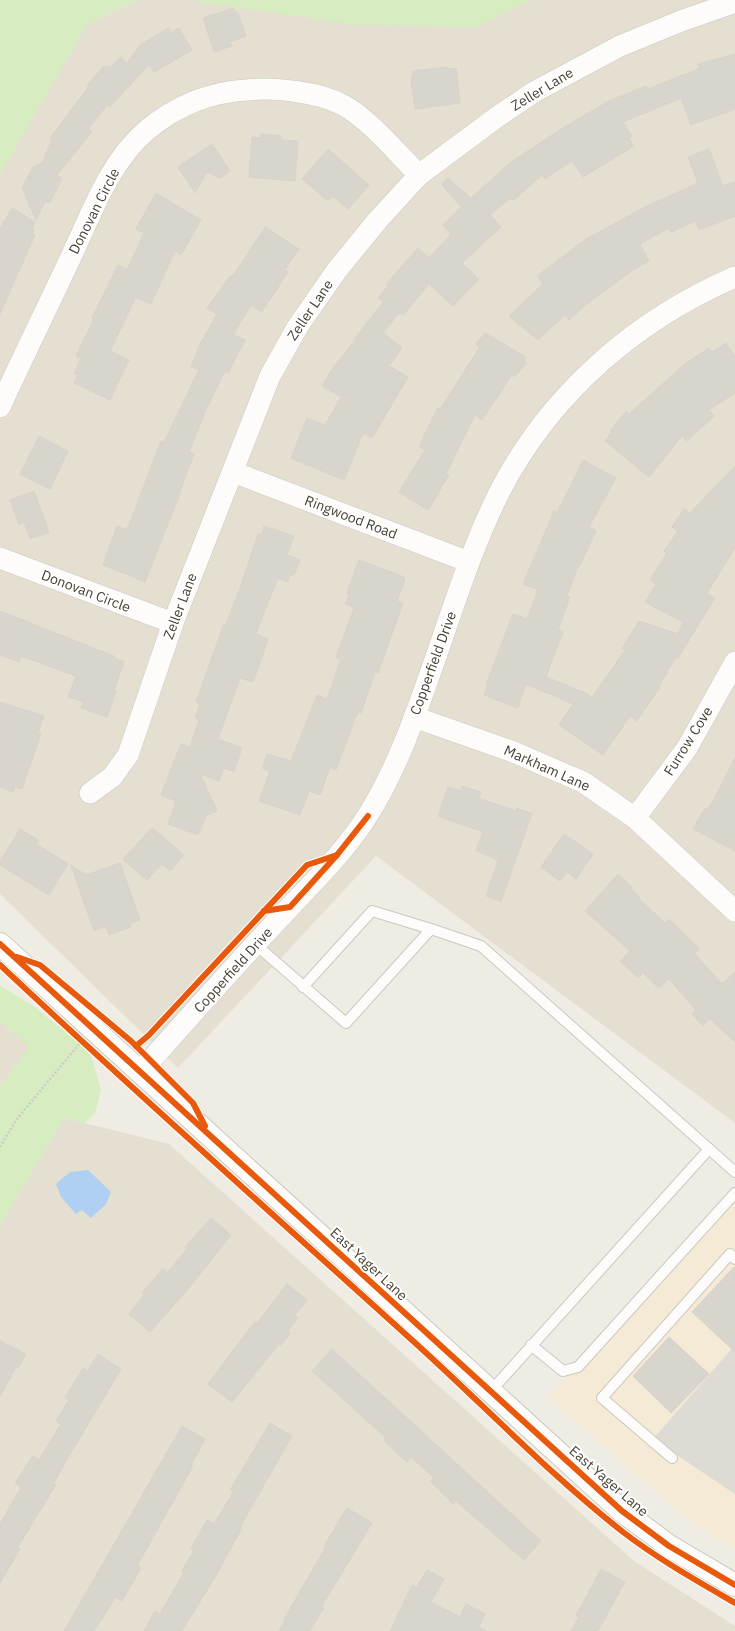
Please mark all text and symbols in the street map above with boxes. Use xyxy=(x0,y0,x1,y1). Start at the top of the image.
street label: Zeller Lane xyxy=(508,63,577,115)
street label: Donovan Circle xyxy=(65,165,124,257)
street label: Zeller Lane xyxy=(283,276,337,344)
street label: Ringwood Road xyxy=(302,491,400,543)
street label: Donovan Circle xyxy=(39,566,133,616)
street label: Zeller Lane xyxy=(159,570,201,642)
street label: Copperfield Drive xyxy=(406,608,460,717)
street label: Furrow Cove xyxy=(660,703,717,779)
street label: Markham Lane xyxy=(501,741,593,795)
street label: Copperfield Drive xyxy=(190,923,276,1017)
street label: East Yager Lane xyxy=(327,1224,412,1305)
street label: East Yager Lane xyxy=(566,1442,653,1521)

